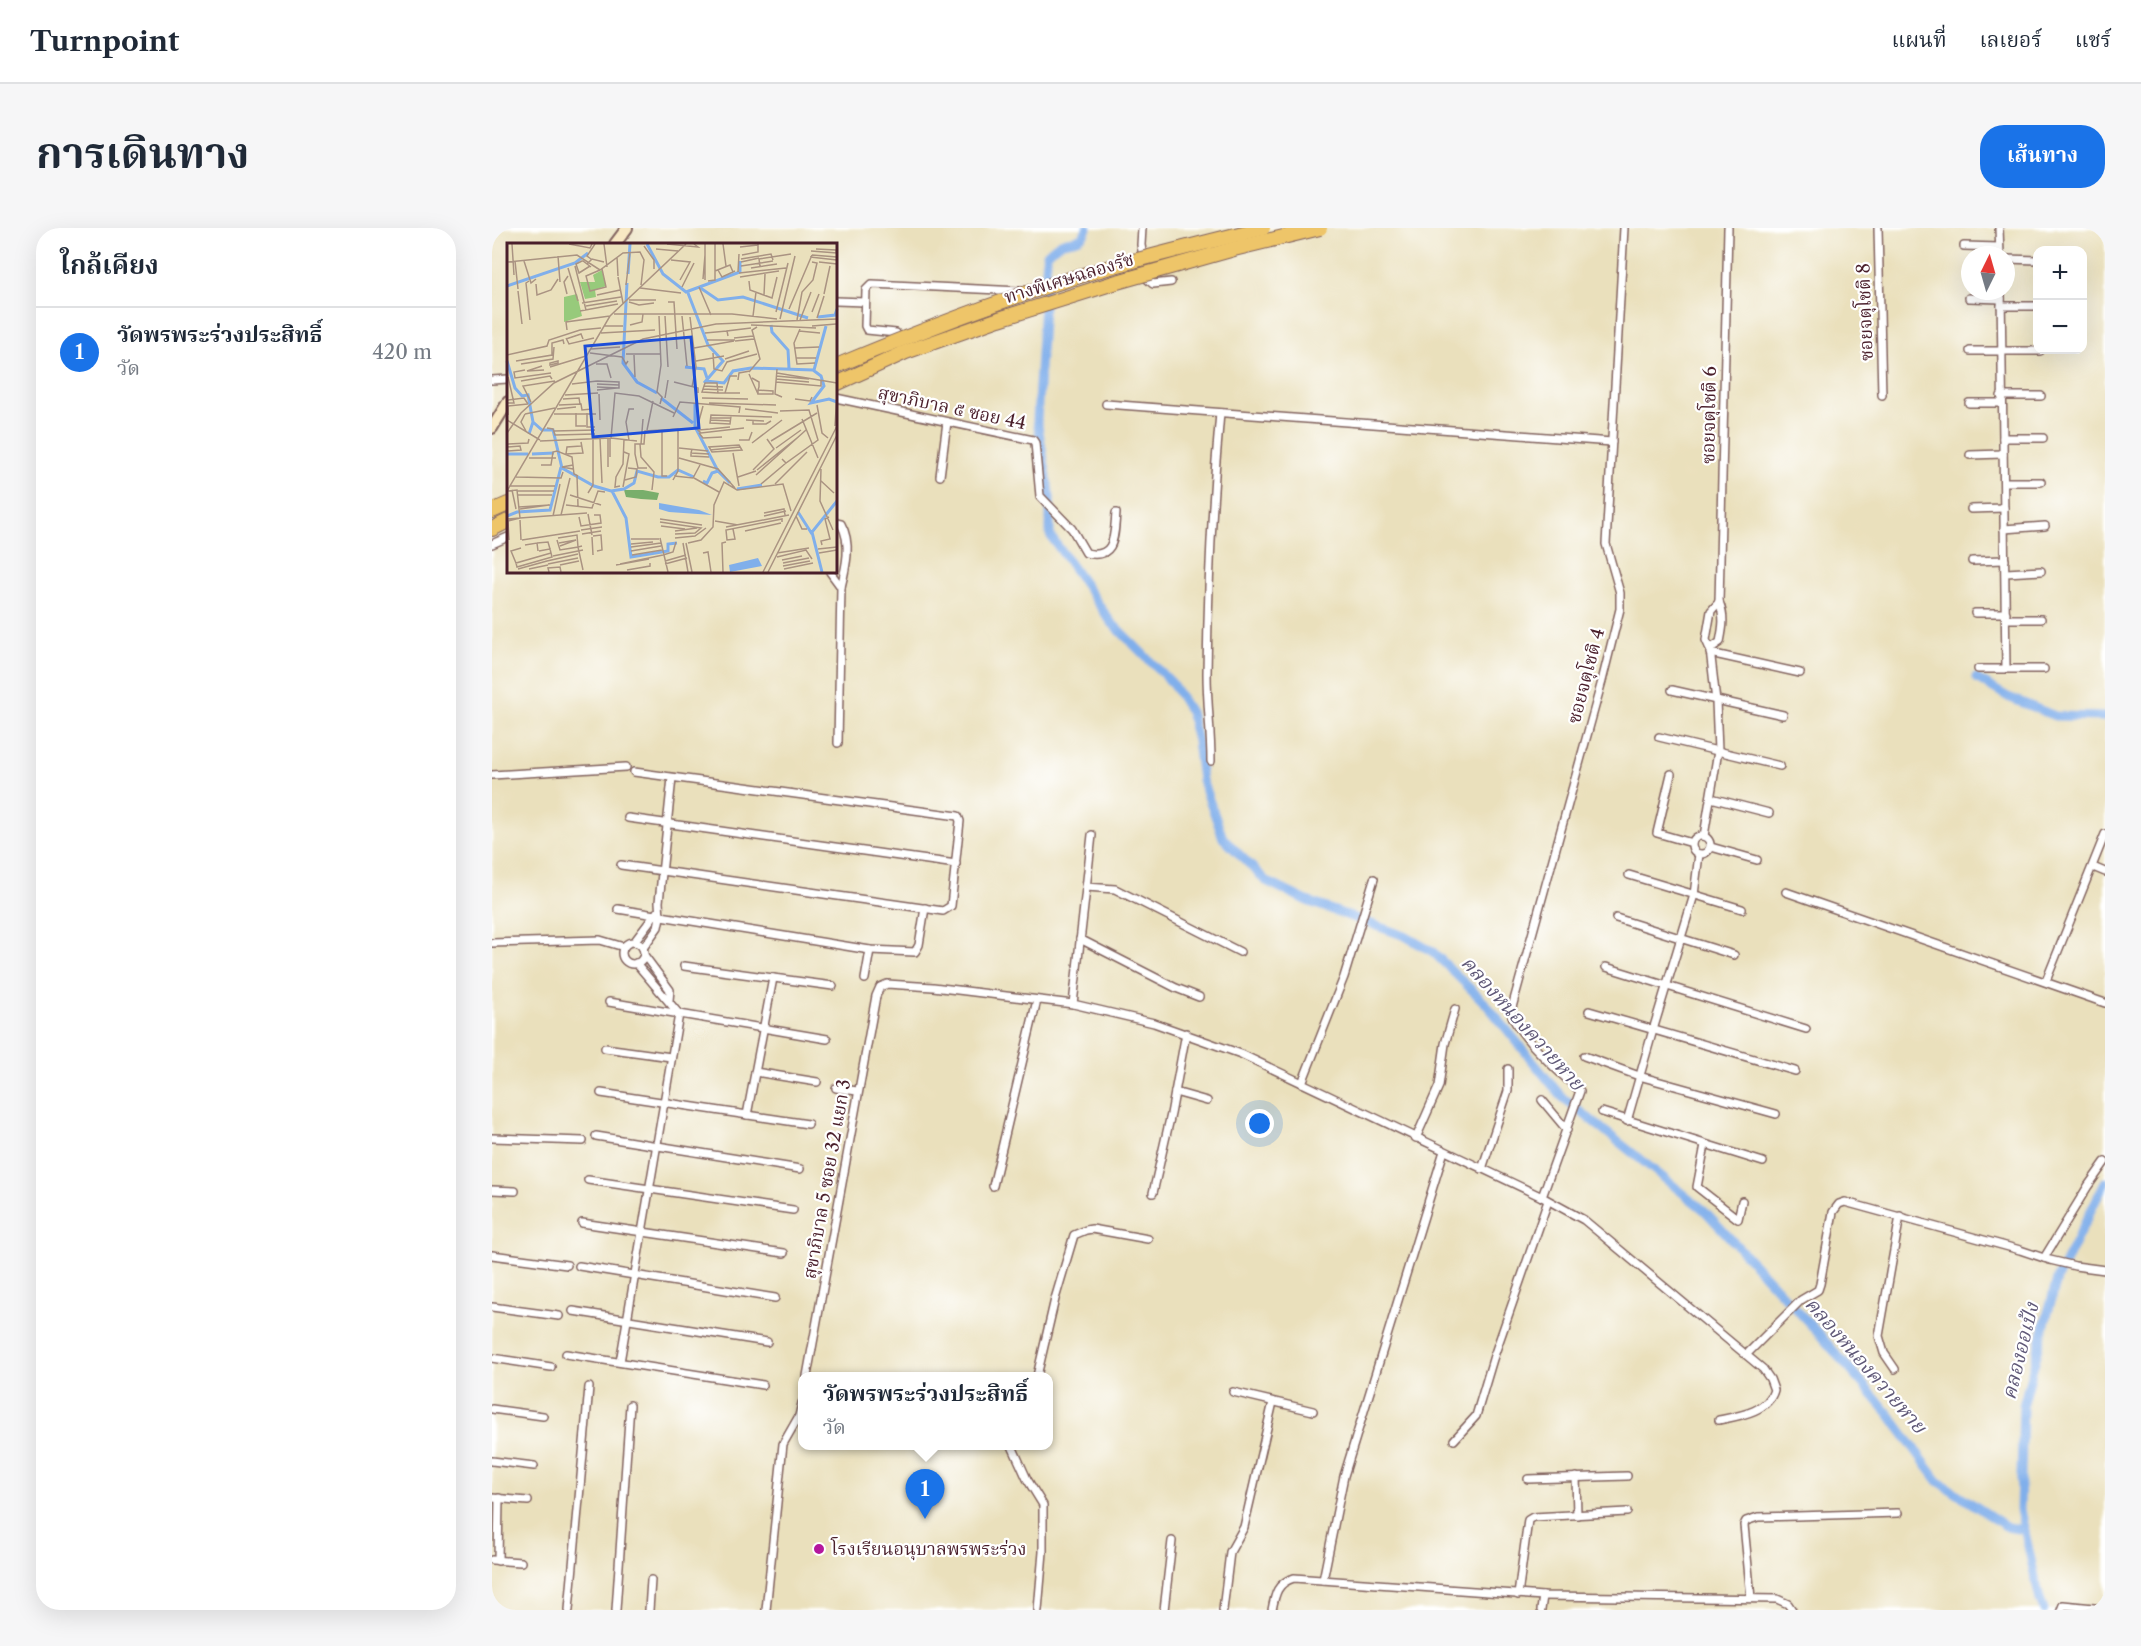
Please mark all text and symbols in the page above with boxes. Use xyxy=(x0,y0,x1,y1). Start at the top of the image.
text: Turnpoint xyxy=(30,24,179,58)
text: แผนที่ xyxy=(1892,27,1947,52)
text: เลเยอร์ xyxy=(1980,27,2042,52)
text: แชร์ xyxy=(2075,27,2111,52)
button: เส้นทาง xyxy=(1980,125,2105,188)
text: การเดินทาง xyxy=(36,127,249,179)
inset map xyxy=(507,243,837,573)
north arrow xyxy=(1961,246,2015,300)
map controls xyxy=(2033,246,2087,354)
button: + xyxy=(2033,246,2087,300)
street label: ทางพิเศษฉลองรัช xyxy=(1002,248,1136,308)
text: ใกล้เคียง xyxy=(60,249,159,281)
street label: ซอยจตุโชติ 8 xyxy=(1850,263,1879,362)
button: − xyxy=(2033,300,2087,354)
text: วัดพรพระร่วงประสิทธิ์ xyxy=(117,321,322,348)
text: 1 xyxy=(75,340,84,364)
text: 420 m xyxy=(372,340,432,364)
text: วัด xyxy=(117,356,140,380)
street label: ซอยจตุโชติ 6 xyxy=(1695,366,1722,464)
street label: สุขาภิบาล ๕ ซอย 44 xyxy=(876,382,1028,435)
street label: ซอยจตุโชติ 4 xyxy=(1561,625,1610,726)
water label: คลองหนองควายหาย xyxy=(1456,951,1590,1096)
street label: สุขาภิบาล 5 ซอย 32 แยก 3 xyxy=(799,1078,856,1281)
your location xyxy=(1245,1109,1274,1138)
water label: คลองหนองควายหาย xyxy=(1800,1292,1932,1439)
water label: คลองออเป้ง xyxy=(1996,1299,2044,1402)
popup xyxy=(798,1372,1053,1450)
text: วัดพรพระร่วงประสิทธิ์ xyxy=(823,1380,1028,1407)
text: วัด xyxy=(823,1415,846,1439)
pin: 1 xyxy=(906,1470,944,1519)
place label: โรงเรียนอนุบาลพรพระร่วง xyxy=(830,1536,1026,1561)
marker: โรงเรียนอนุบาลพรพระร่วง xyxy=(812,1542,826,1556)

